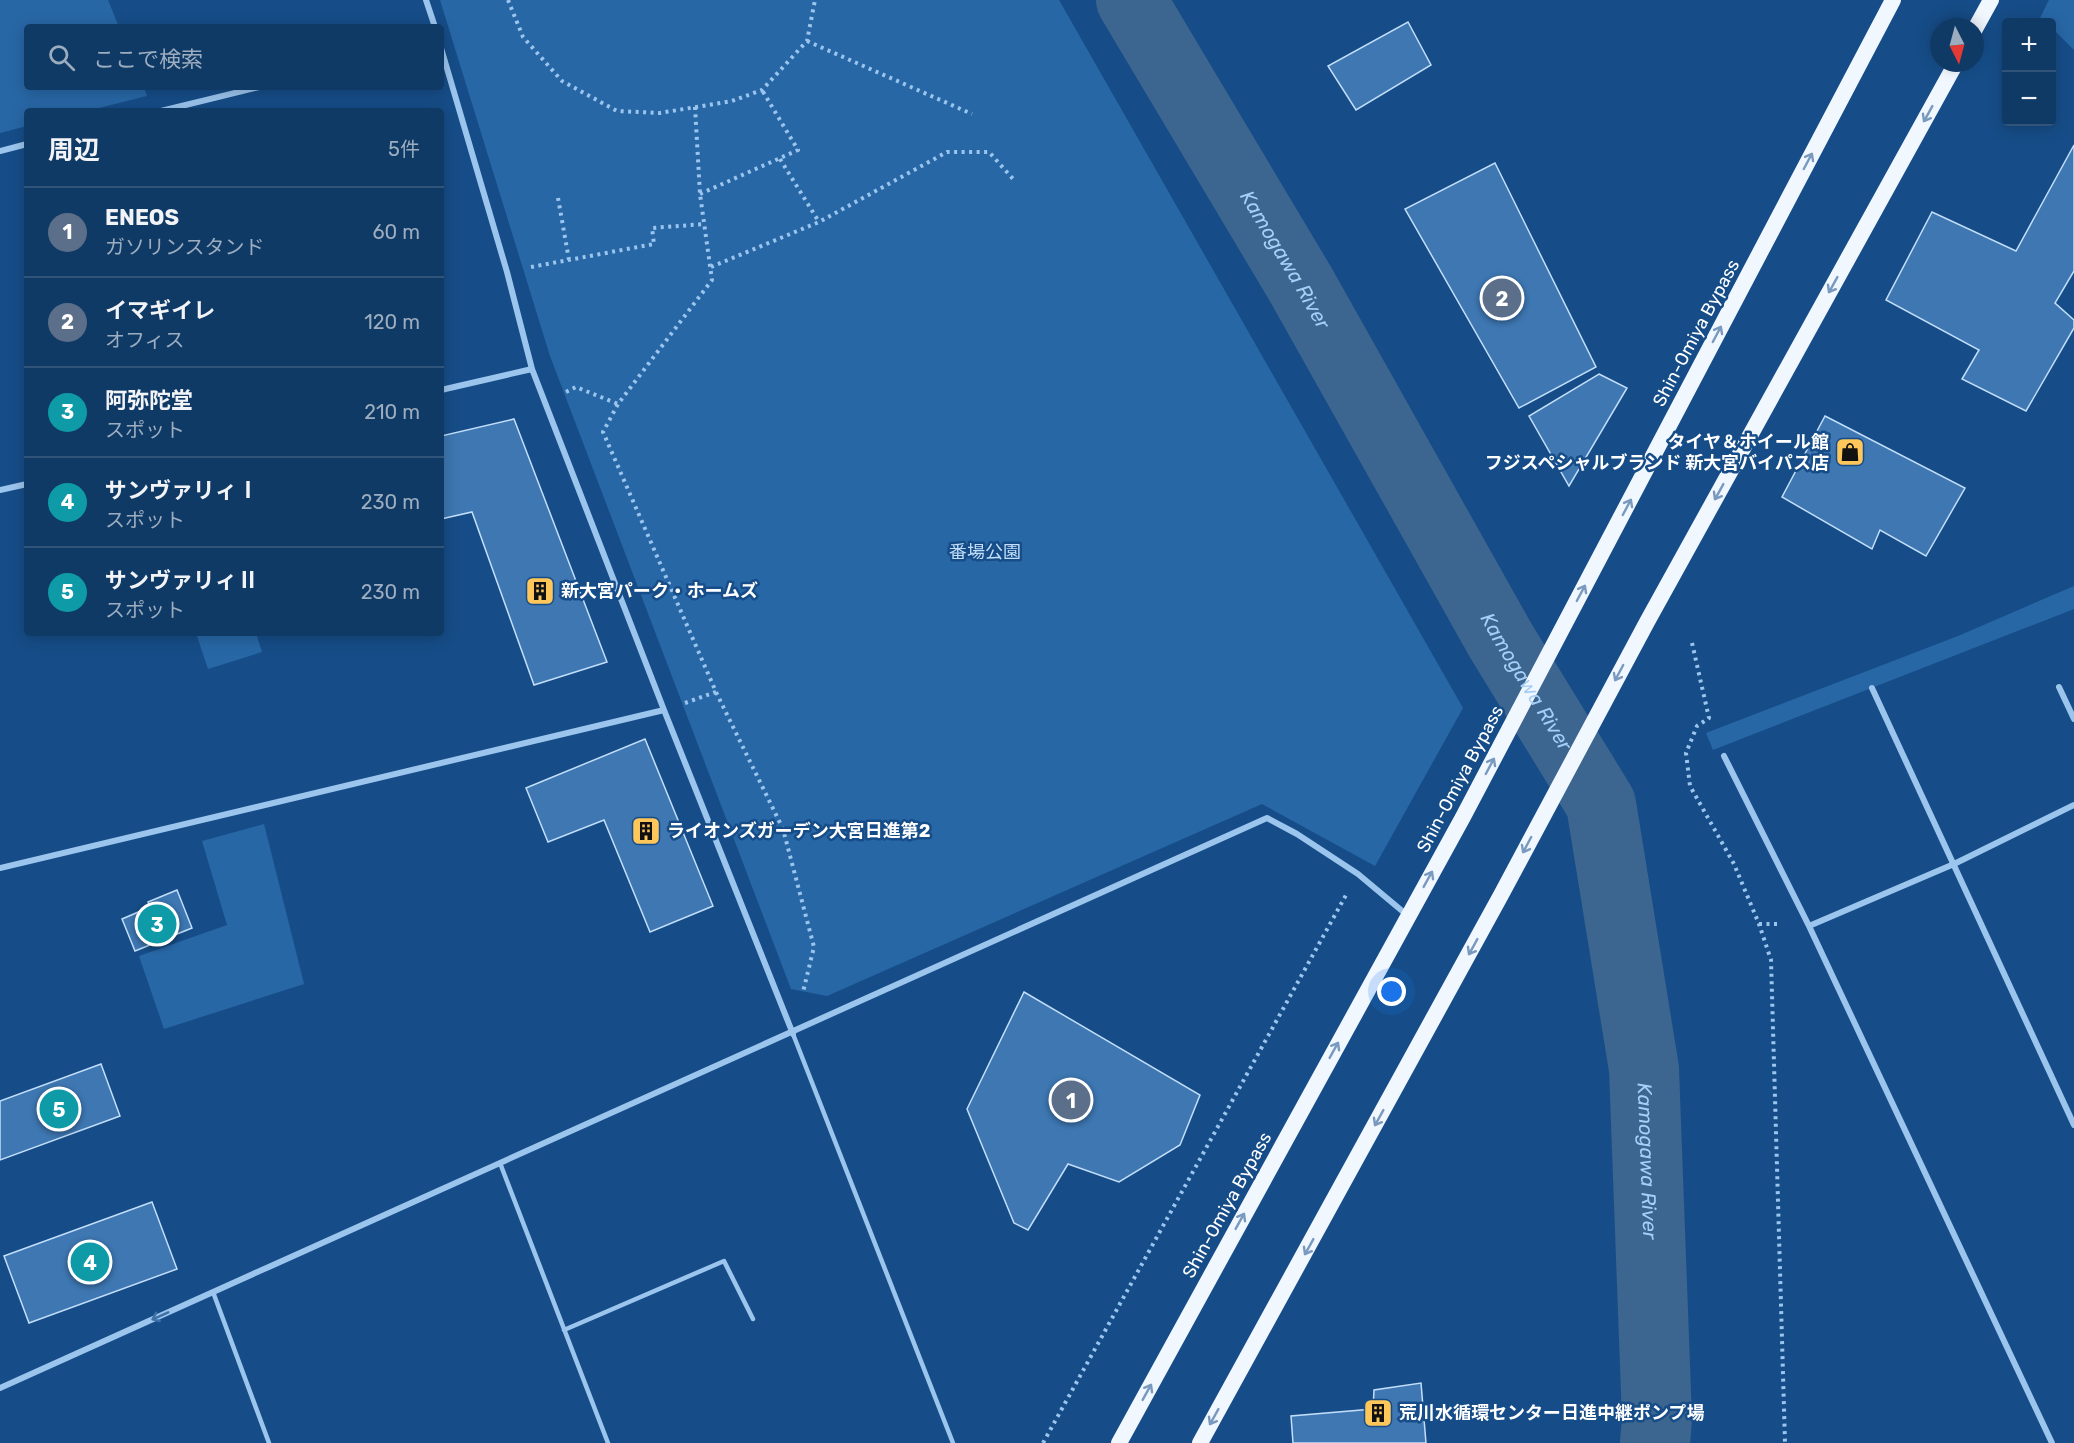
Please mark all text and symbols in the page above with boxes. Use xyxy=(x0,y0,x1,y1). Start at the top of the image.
north arrow xyxy=(1930,18,1984,72)
map controls xyxy=(2002,18,2056,126)
button: + xyxy=(2002,18,2056,72)
search box xyxy=(24,24,444,90)
icon: search xyxy=(45,41,78,74)
text: ここで検索 xyxy=(93,46,203,73)
button: − xyxy=(2002,72,2056,126)
one-way arrow xyxy=(1922,105,1934,122)
text: 周辺 xyxy=(48,135,100,166)
text: 5件 xyxy=(388,137,420,161)
one-way arrow xyxy=(1803,153,1814,171)
water label: Kamogawa River xyxy=(1235,186,1336,334)
text: ENEOS xyxy=(105,204,179,231)
text: 1 xyxy=(63,220,72,244)
text: 60 m xyxy=(373,220,420,244)
text: ガソリンスタンド xyxy=(105,235,265,259)
street label: Shin-Omiya Bypass xyxy=(1648,256,1744,410)
pin: 2 xyxy=(1482,276,1522,320)
one-way arrow xyxy=(1827,276,1839,293)
text: イマギイレ xyxy=(105,297,215,324)
text: 2 xyxy=(61,310,74,334)
text: 120 m xyxy=(364,310,420,334)
one-way arrow xyxy=(1711,326,1723,343)
text: オフィス xyxy=(105,328,185,352)
text: 阿弥陀堂 xyxy=(105,387,193,414)
text: 3 xyxy=(61,400,74,424)
text: 210 m xyxy=(364,400,420,424)
text: スポット xyxy=(105,418,185,442)
place label: タイヤ＆ホイール館 フジスペシャルブランド 新大宮バイパス店 xyxy=(1485,431,1829,474)
shop icon: タイヤ＆ホイール館 フジスペシャルブランド 新大宮バイパス店 xyxy=(1834,436,1866,468)
text: サンヴァリィⅠ xyxy=(105,477,259,504)
one-way arrow xyxy=(1712,483,1724,500)
text: 4 xyxy=(61,490,74,514)
text: 230 m xyxy=(361,490,420,514)
one-way arrow xyxy=(1622,498,1633,516)
text: スポット xyxy=(105,508,185,532)
park label: 番場公園 xyxy=(949,541,1021,563)
text: サンヴァリィⅡ xyxy=(105,567,259,594)
building icon: 新大宮パーク・ホームズ xyxy=(524,575,556,607)
text: 5 xyxy=(61,580,74,604)
text: 230 m xyxy=(361,580,420,604)
place label: 新大宮パーク・ホームズ xyxy=(561,580,758,602)
one-way arrow xyxy=(1575,585,1587,602)
text: スポット xyxy=(105,598,185,622)
water label: Kamogawa River xyxy=(1476,608,1578,756)
one-way arrow xyxy=(1613,664,1624,682)
street label: Shin-Omiya Bypass xyxy=(1412,702,1508,856)
one-way arrow xyxy=(1485,757,1496,775)
building icon: ライオンズガーデン大宮日進第2 xyxy=(630,815,662,847)
place label: ライオンズガーデン大宮日進第2 xyxy=(667,820,930,842)
one-way arrow xyxy=(1521,836,1532,854)
one-way arrow xyxy=(1422,871,1434,888)
pin: 3 xyxy=(138,902,176,946)
one-way arrow xyxy=(1467,938,1479,955)
your location xyxy=(1377,977,1406,1006)
one-way arrow xyxy=(1329,1041,1340,1059)
pin: 1 xyxy=(1052,1078,1090,1122)
water label: Kamogawa River xyxy=(1633,1082,1662,1241)
pin: 5 xyxy=(40,1086,78,1132)
one-way arrow xyxy=(1373,1109,1385,1126)
street label: Shin-Omiya Bypass xyxy=(1178,1128,1276,1282)
one-way arrow xyxy=(1235,1212,1246,1230)
one-way arrow xyxy=(1303,1237,1314,1255)
pin: 4 xyxy=(70,1240,110,1284)
one-way arrow xyxy=(151,1311,169,1322)
one-way arrow xyxy=(1142,1383,1153,1401)
building icon: 荒川水循環センター日進中継ポンプ場 xyxy=(1362,1397,1394,1429)
place label: 荒川水循環センター日進中継ポンプ場 xyxy=(1399,1402,1704,1424)
one-way arrow xyxy=(1208,1408,1220,1425)

